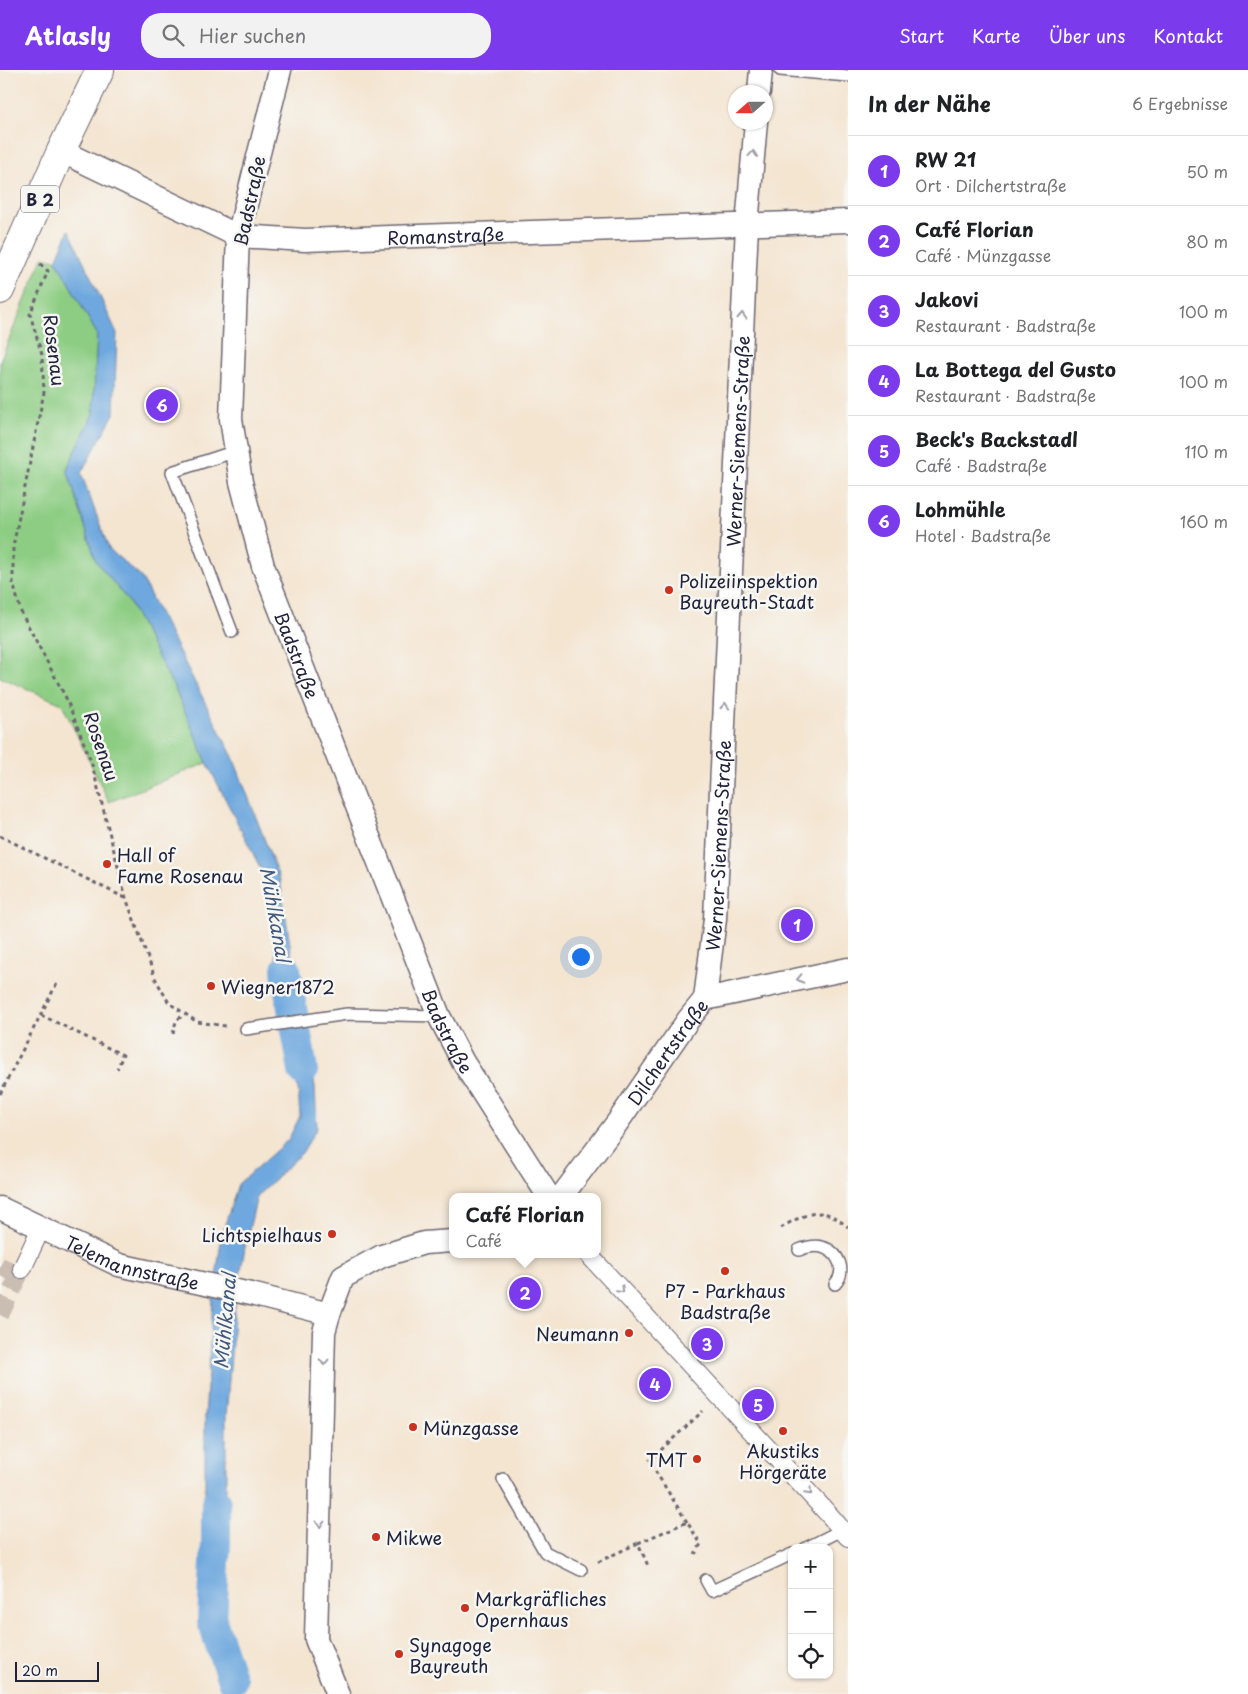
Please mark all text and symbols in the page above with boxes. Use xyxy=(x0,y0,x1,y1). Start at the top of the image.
search box xyxy=(141,13,491,58)
text: Atlasly xyxy=(25,17,111,53)
icon: search xyxy=(159,21,187,49)
text: Hier suchen xyxy=(199,21,306,49)
text: Start xyxy=(899,22,944,49)
text: Karte xyxy=(972,22,1021,49)
text: Über uns xyxy=(1049,22,1125,49)
text: Kontakt xyxy=(1153,22,1223,49)
north arrow xyxy=(728,85,773,130)
text: In der Nähe xyxy=(868,87,990,119)
text: 6 Ergebnisse xyxy=(1132,91,1228,115)
text: RW 21 xyxy=(915,145,976,173)
one-way arrow xyxy=(748,150,759,158)
street label: Badstraße xyxy=(226,153,272,249)
text: 1 xyxy=(880,159,888,183)
text: 50 m xyxy=(1187,159,1228,183)
text: Ort · Dilchertstraße xyxy=(915,173,1066,197)
road number: B 2 xyxy=(21,186,59,212)
text: Café Florian xyxy=(915,215,1034,243)
street label: Romanstraße xyxy=(386,220,504,251)
text: 2 xyxy=(878,229,890,253)
text: 80 m xyxy=(1186,229,1228,253)
text: Café · Münzgasse xyxy=(915,243,1051,267)
text: Jakovi xyxy=(915,285,979,313)
text: 3 xyxy=(879,299,889,323)
text: 100 m xyxy=(1179,299,1228,323)
one-way arrow xyxy=(737,312,748,320)
street label: Rosenau xyxy=(37,313,73,387)
text: Restaurant · Badstraße xyxy=(915,313,1096,337)
street label: Werner-Siemens-Straße xyxy=(719,335,755,547)
text: La Bottega del Gusto xyxy=(915,355,1116,383)
text: 4 xyxy=(879,369,889,393)
text: 100 m xyxy=(1179,369,1228,393)
text: Restaurant · Badstraße xyxy=(915,383,1096,407)
pin: 6 xyxy=(146,386,178,424)
text: Beck's Backstadl xyxy=(915,425,1078,453)
text: 5 xyxy=(879,439,889,463)
text: 110 m xyxy=(1185,439,1228,463)
text: Café · Badstraße xyxy=(915,453,1047,477)
text: Lohmühle xyxy=(915,495,1006,523)
text: 6 xyxy=(878,509,890,533)
text: 160 m xyxy=(1180,509,1228,533)
text: Hotel · Badstraße xyxy=(915,523,1051,547)
place label: Polizeiinspektion Bayreuth-Stadt xyxy=(679,567,818,615)
marker: Polizeiinspektion Bayreuth-Stadt xyxy=(663,584,675,596)
street label: Badstraße xyxy=(268,607,327,702)
one-way arrow xyxy=(719,702,730,710)
street label: Rosenau xyxy=(78,708,126,784)
street label: Werner-Siemens-Straße xyxy=(698,739,737,953)
place label: Hall of Fame Rosenau xyxy=(117,841,243,889)
marker: Hall of Fame Rosenau xyxy=(101,858,113,870)
water label: Mühlkanal xyxy=(254,864,299,966)
pin: 1 xyxy=(781,906,813,944)
your location xyxy=(568,944,594,970)
place label: Wiegner1872 xyxy=(221,973,335,1000)
one-way arrow xyxy=(796,974,805,984)
marker: Wiegner1872 xyxy=(205,980,217,992)
street label: Badstraße xyxy=(416,984,480,1078)
street label: Dilchertstraße xyxy=(620,992,714,1110)
popup xyxy=(449,1193,601,1258)
text: Café Florian xyxy=(466,1200,584,1228)
place label: Lichtspielhaus xyxy=(202,1221,322,1248)
street label: Telemannstraße xyxy=(61,1228,202,1296)
marker: Lichtspielhaus xyxy=(326,1228,338,1240)
text: Café xyxy=(466,1228,502,1252)
marker: P7 - Parkhaus Badstraße xyxy=(719,1265,731,1277)
water label: Mühlkanal xyxy=(206,1269,242,1370)
pin: 2 xyxy=(509,1274,541,1312)
place label: P7 - Parkhaus Badstraße xyxy=(665,1277,785,1325)
one-way arrow xyxy=(615,1284,624,1293)
place label: Neumann xyxy=(536,1320,619,1347)
pin: 3 xyxy=(691,1325,723,1363)
marker: Neumann xyxy=(623,1327,635,1339)
one-way arrow xyxy=(319,1358,329,1366)
pin: 4 xyxy=(639,1365,671,1403)
pin: 5 xyxy=(742,1386,774,1424)
place label: Münzgasse xyxy=(423,1414,519,1441)
marker: Münzgasse xyxy=(407,1421,419,1433)
marker: Akustiks Hörgeräte xyxy=(777,1425,789,1437)
place label: Akustiks Hörgeräte xyxy=(739,1437,827,1485)
place label: TMT xyxy=(646,1446,688,1473)
marker: TMT xyxy=(691,1453,703,1465)
one-way arrow xyxy=(803,1487,812,1496)
one-way arrow xyxy=(315,1520,325,1528)
place label: Mikwe xyxy=(386,1524,442,1551)
marker: Mikwe xyxy=(370,1531,382,1543)
map controls xyxy=(788,1544,833,1679)
button: + xyxy=(788,1544,833,1589)
place label: Markgräfliches Opernhaus xyxy=(475,1585,607,1633)
button: − xyxy=(788,1589,833,1634)
marker: Markgräfliches Opernhaus xyxy=(459,1602,471,1614)
place label: Synagoge Bayreuth xyxy=(409,1631,492,1679)
button: locate xyxy=(788,1634,833,1679)
marker: Synagoge Bayreuth xyxy=(393,1648,405,1660)
scale bar xyxy=(15,1659,99,1682)
text: 20 m xyxy=(22,1660,58,1681)

